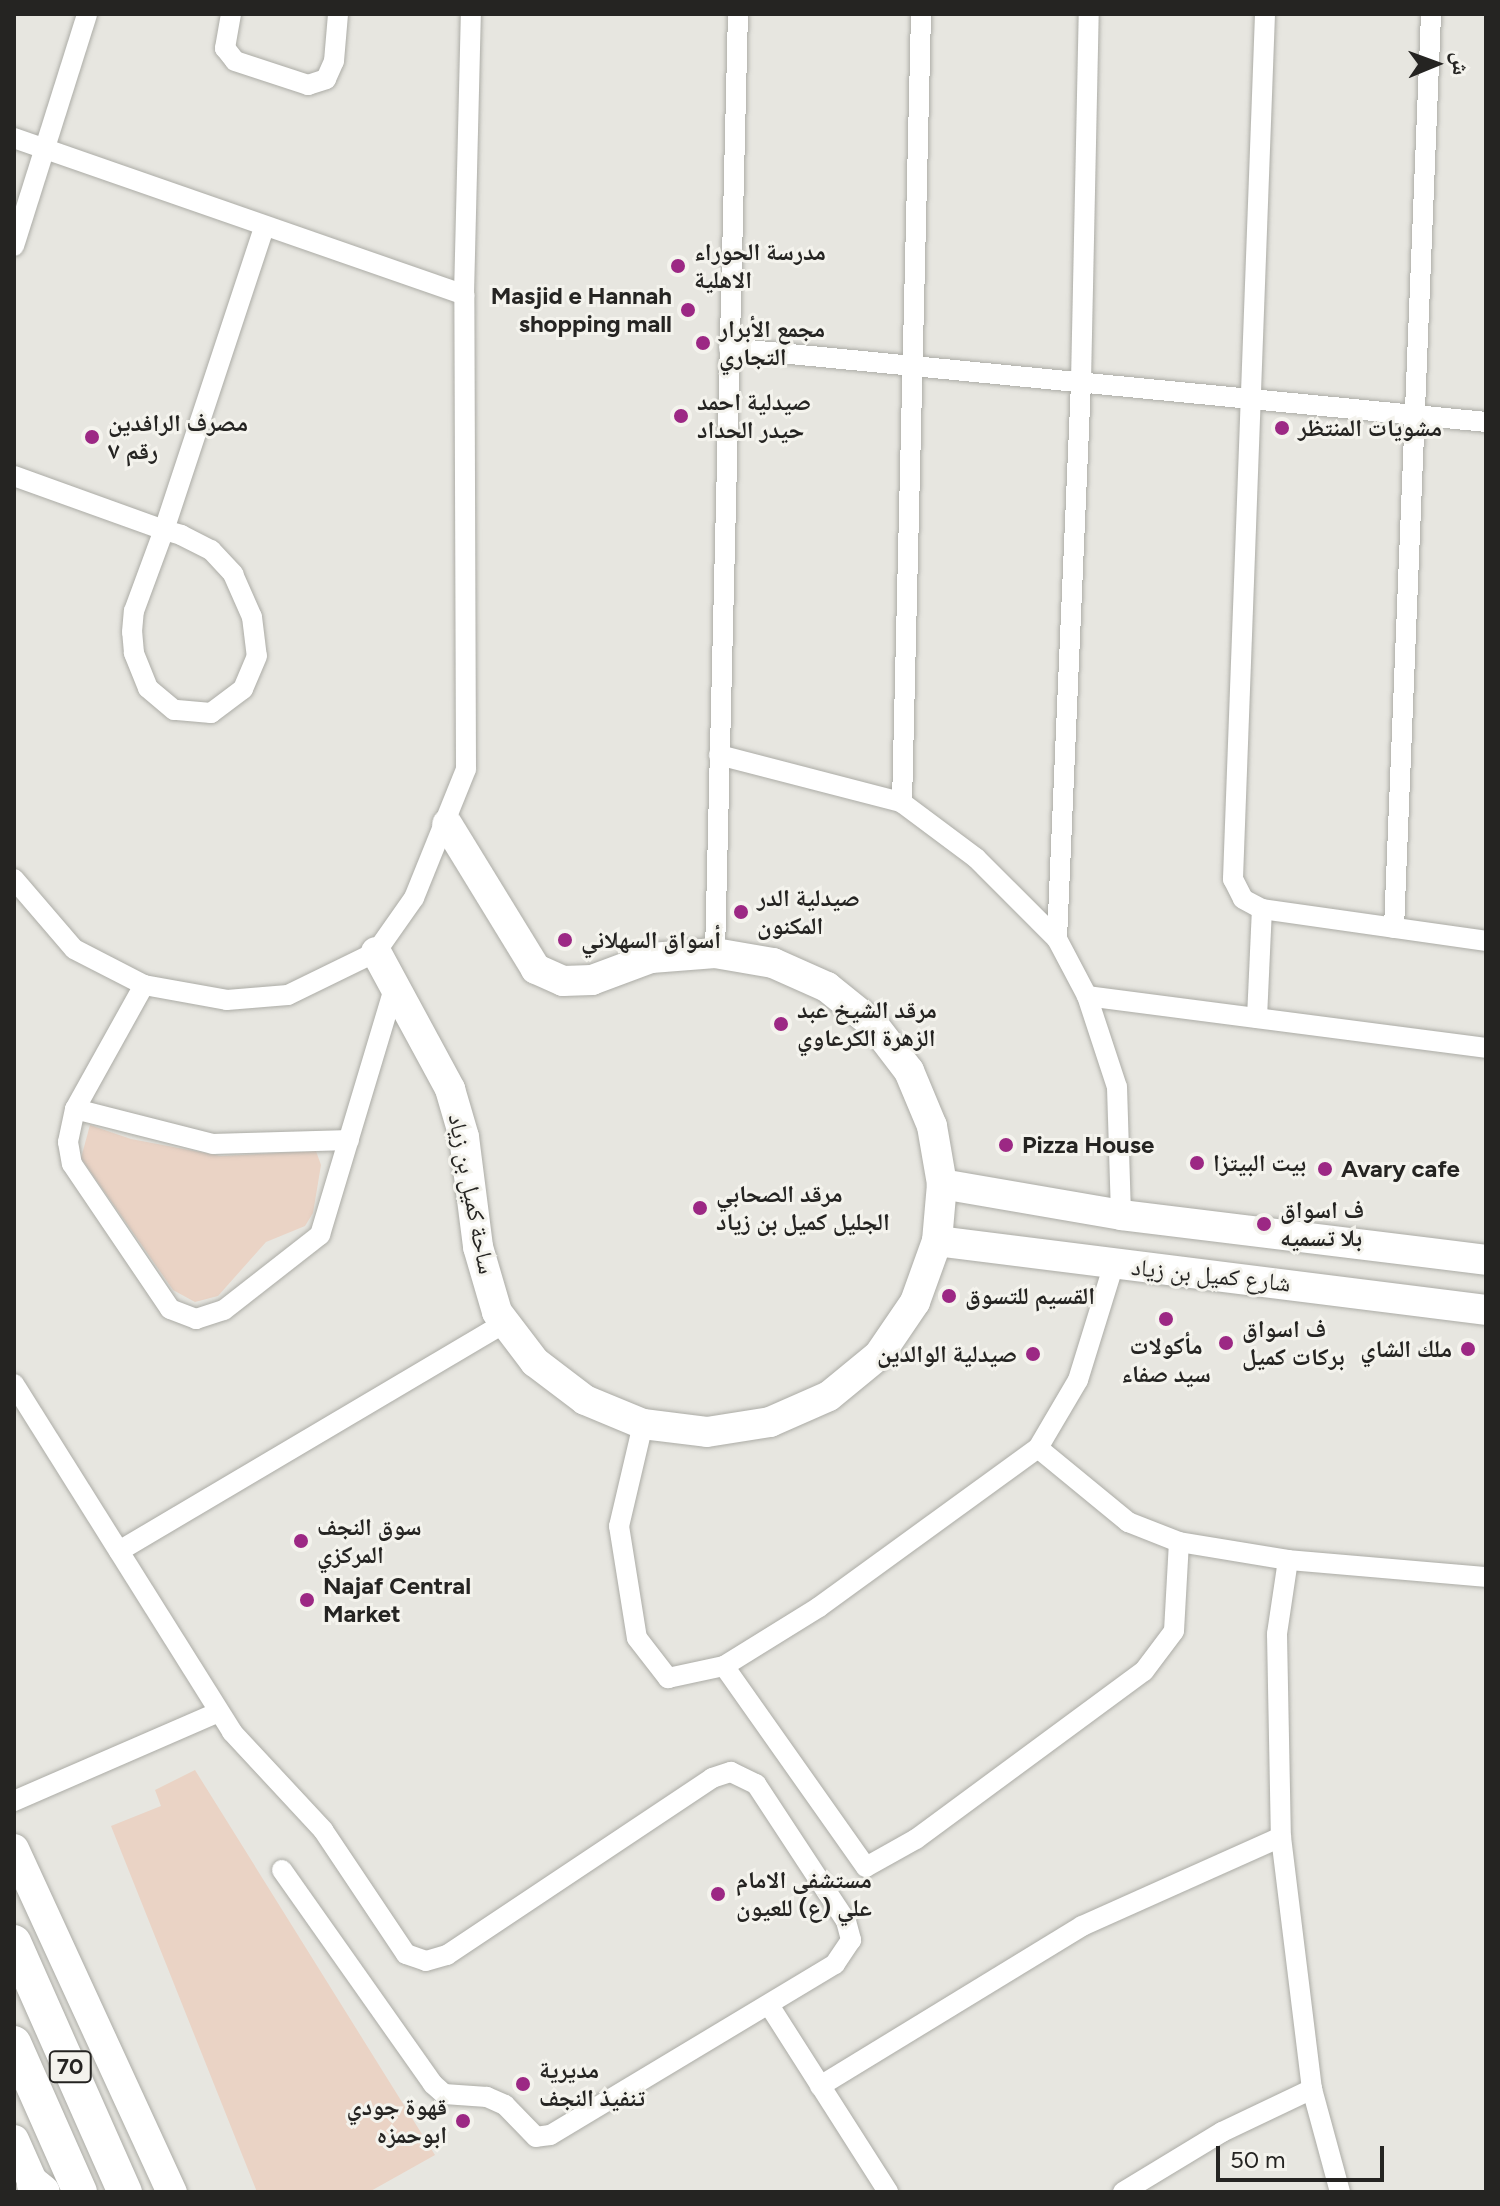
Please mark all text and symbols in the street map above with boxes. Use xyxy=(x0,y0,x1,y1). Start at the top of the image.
north arrow xyxy=(1396,24,1476,104)
text: ش xyxy=(1447,52,1474,75)
place label: مدرسة الحوراء الاهلية xyxy=(694,238,826,294)
marker: مدرسة الحوراء الاهلية xyxy=(669,257,687,275)
place label: Masjid e Hannah shopping mall xyxy=(491,282,672,338)
marker: Masjid e Hannah shopping mall xyxy=(679,301,697,319)
place label: مجمع الأبرار التجاري xyxy=(719,315,825,371)
marker: مجمع الأبرار التجاري xyxy=(694,334,712,352)
place label: صيدلية احمد حيدر الحداد xyxy=(697,388,811,444)
marker: صيدلية احمد حيدر الحداد xyxy=(672,407,690,425)
place label: مصرف الرافدين رقم ٧ xyxy=(108,409,248,465)
place label: مشويات المنتظر xyxy=(1298,414,1442,442)
marker: مشويات المنتظر xyxy=(1273,419,1291,437)
marker: مصرف الرافدين رقم ٧ xyxy=(83,428,101,446)
place label: صيدلية الدر المكنون xyxy=(757,884,860,940)
marker: صيدلية الدر المكنون xyxy=(732,903,750,921)
place label: أسواق السهلاني xyxy=(581,926,721,954)
marker: أسواق السهلاني xyxy=(556,931,574,949)
place label: مرقد الشيخ عبد الزهرة الكرعاوي xyxy=(797,996,937,1052)
marker: مرقد الشيخ عبد الزهرة الكرعاوي xyxy=(772,1015,790,1033)
street label: ساحة كميل بن زياد xyxy=(442,1111,502,1277)
place label: Pizza House xyxy=(1022,1131,1154,1159)
marker: Pizza House xyxy=(997,1136,1015,1154)
place label: بيت البيتزا xyxy=(1213,1149,1306,1177)
marker: بيت البيتزا xyxy=(1188,1154,1206,1172)
place label: Avary cafe xyxy=(1341,1155,1460,1183)
marker: Avary cafe xyxy=(1316,1160,1334,1178)
place label: مرقد الصحابي الجليل كميل بن زياد xyxy=(716,1180,890,1236)
place label: ف اسواق بلا تسميه xyxy=(1280,1196,1364,1252)
marker: مرقد الصحابي الجليل كميل بن زياد xyxy=(691,1199,709,1217)
marker: ف اسواق بلا تسميه xyxy=(1255,1215,1273,1233)
street label: شارع كميل بن زياد xyxy=(1130,1252,1292,1298)
place label: القسيم للتسوق xyxy=(965,1282,1095,1310)
marker: القسيم للتسوق xyxy=(940,1287,958,1305)
marker: مأكولات سيد صفاء xyxy=(1157,1310,1175,1328)
place label: ف اسواق بركات كميل xyxy=(1242,1315,1345,1371)
place label: مأكولات سيد صفاء xyxy=(1121,1332,1211,1388)
marker: ف اسواق بركات كميل xyxy=(1217,1334,1235,1352)
place label: ملك الشاي xyxy=(1360,1335,1452,1363)
place label: صيدلية الوالدين xyxy=(877,1340,1017,1368)
marker: ملك الشاي xyxy=(1459,1340,1477,1358)
marker: صيدلية الوالدين xyxy=(1024,1345,1042,1363)
place label: سوق النجف المركزي xyxy=(317,1513,422,1569)
marker: سوق النجف المركزي xyxy=(292,1532,310,1550)
place label: Najaf Central Market xyxy=(323,1572,471,1628)
marker: Najaf Central Market xyxy=(298,1591,316,1609)
place label: مستشفى الامام علي (ع) للعيون xyxy=(736,1866,872,1922)
marker: مستشفى الامام علي (ع) للعيون xyxy=(707,1883,729,1905)
road number: 70 xyxy=(48,2049,92,2085)
place label: مديرية تنفيذ النجف xyxy=(539,2056,645,2112)
marker: مديرية تنفيذ النجف xyxy=(514,2075,532,2093)
place label: قهوة جودي ابوحمزه xyxy=(347,2093,447,2149)
marker: قهوة جودي ابوحمزه xyxy=(454,2112,472,2130)
scale bar xyxy=(1220,2130,1388,2180)
text: 50 m xyxy=(1230,2145,1286,2174)

